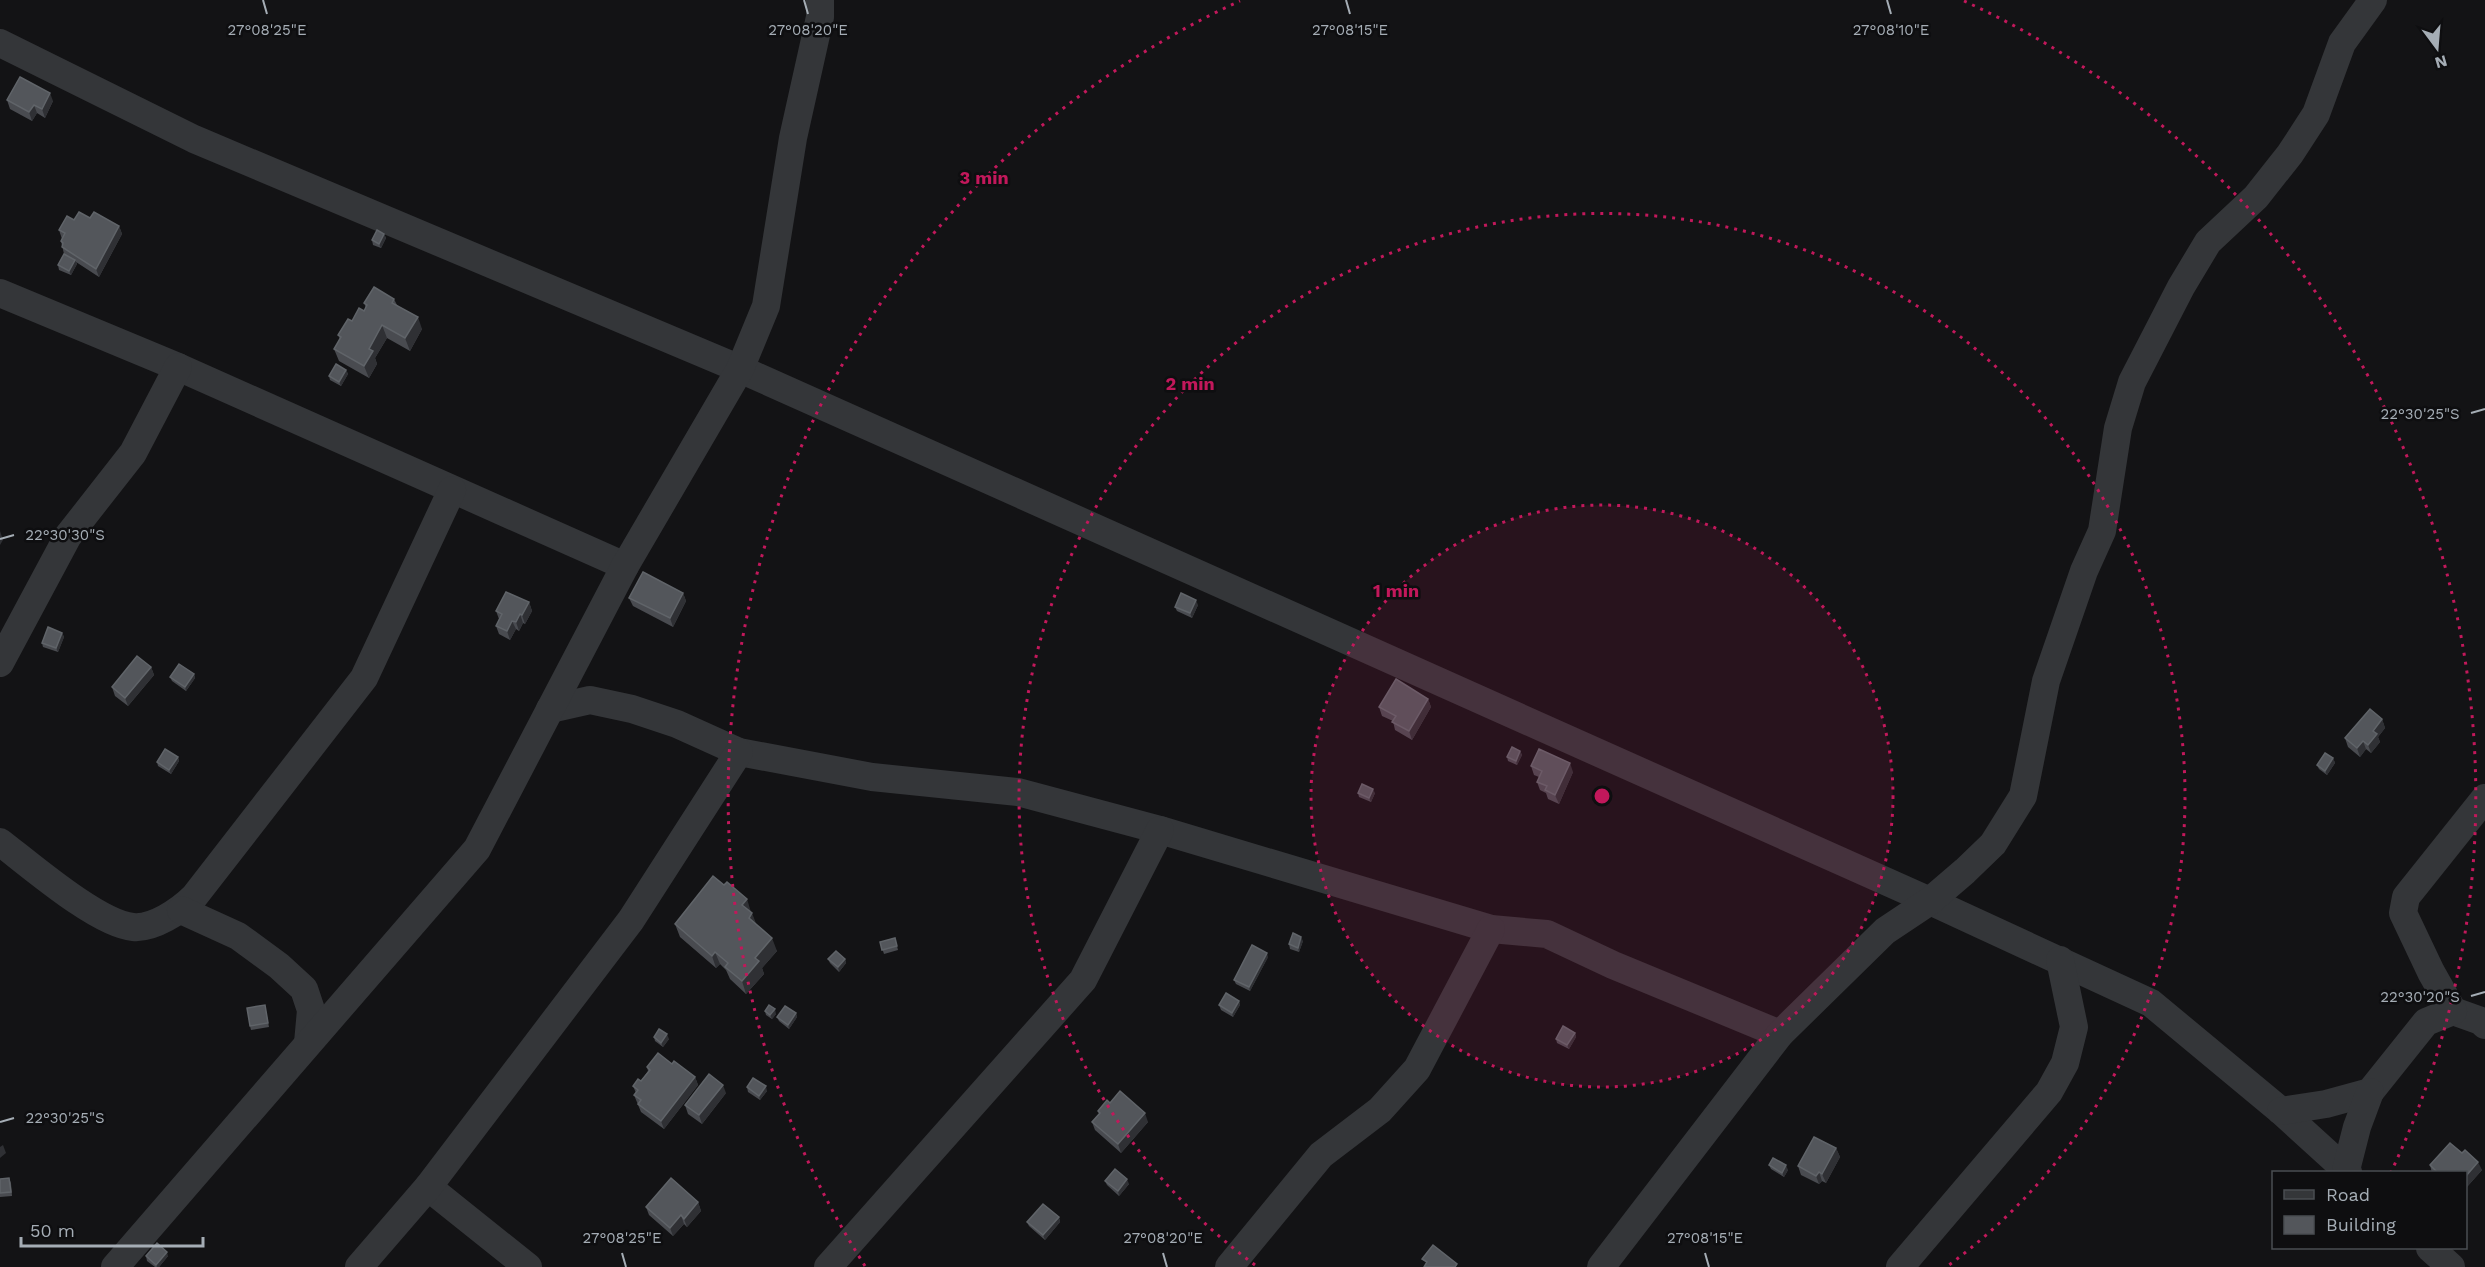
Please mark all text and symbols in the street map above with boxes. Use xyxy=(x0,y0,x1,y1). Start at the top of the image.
north arrow xyxy=(2407,18,2467,78)
text: 27°08'25"E xyxy=(228,21,306,39)
text: 27°08'20"E xyxy=(768,21,848,39)
text: 27°08'15"E xyxy=(1312,21,1388,39)
text: 27°08'10"E xyxy=(1853,21,1929,39)
text: N xyxy=(2433,51,2449,73)
text: 3 min xyxy=(959,167,1009,188)
text: 2 min xyxy=(1165,373,1215,394)
text: 22°30'25"S xyxy=(2380,405,2460,423)
text: 22°30'30"S xyxy=(25,526,105,544)
text: 1 min xyxy=(1373,580,1419,601)
centre of rings xyxy=(1592,786,1612,806)
text: 22°30'20"S xyxy=(2380,988,2460,1006)
text: 22°30'25"S xyxy=(25,1109,105,1127)
legend xyxy=(2272,1171,2467,1249)
text: Road xyxy=(2326,1184,2370,1205)
scale bar xyxy=(21,1210,202,1248)
text: Building xyxy=(2326,1214,2396,1235)
text: 50 m xyxy=(30,1220,75,1241)
text: 27°08'25"E xyxy=(583,1229,661,1247)
text: 27°08'20"E xyxy=(1123,1229,1203,1247)
text: 27°08'15"E xyxy=(1667,1229,1743,1247)

